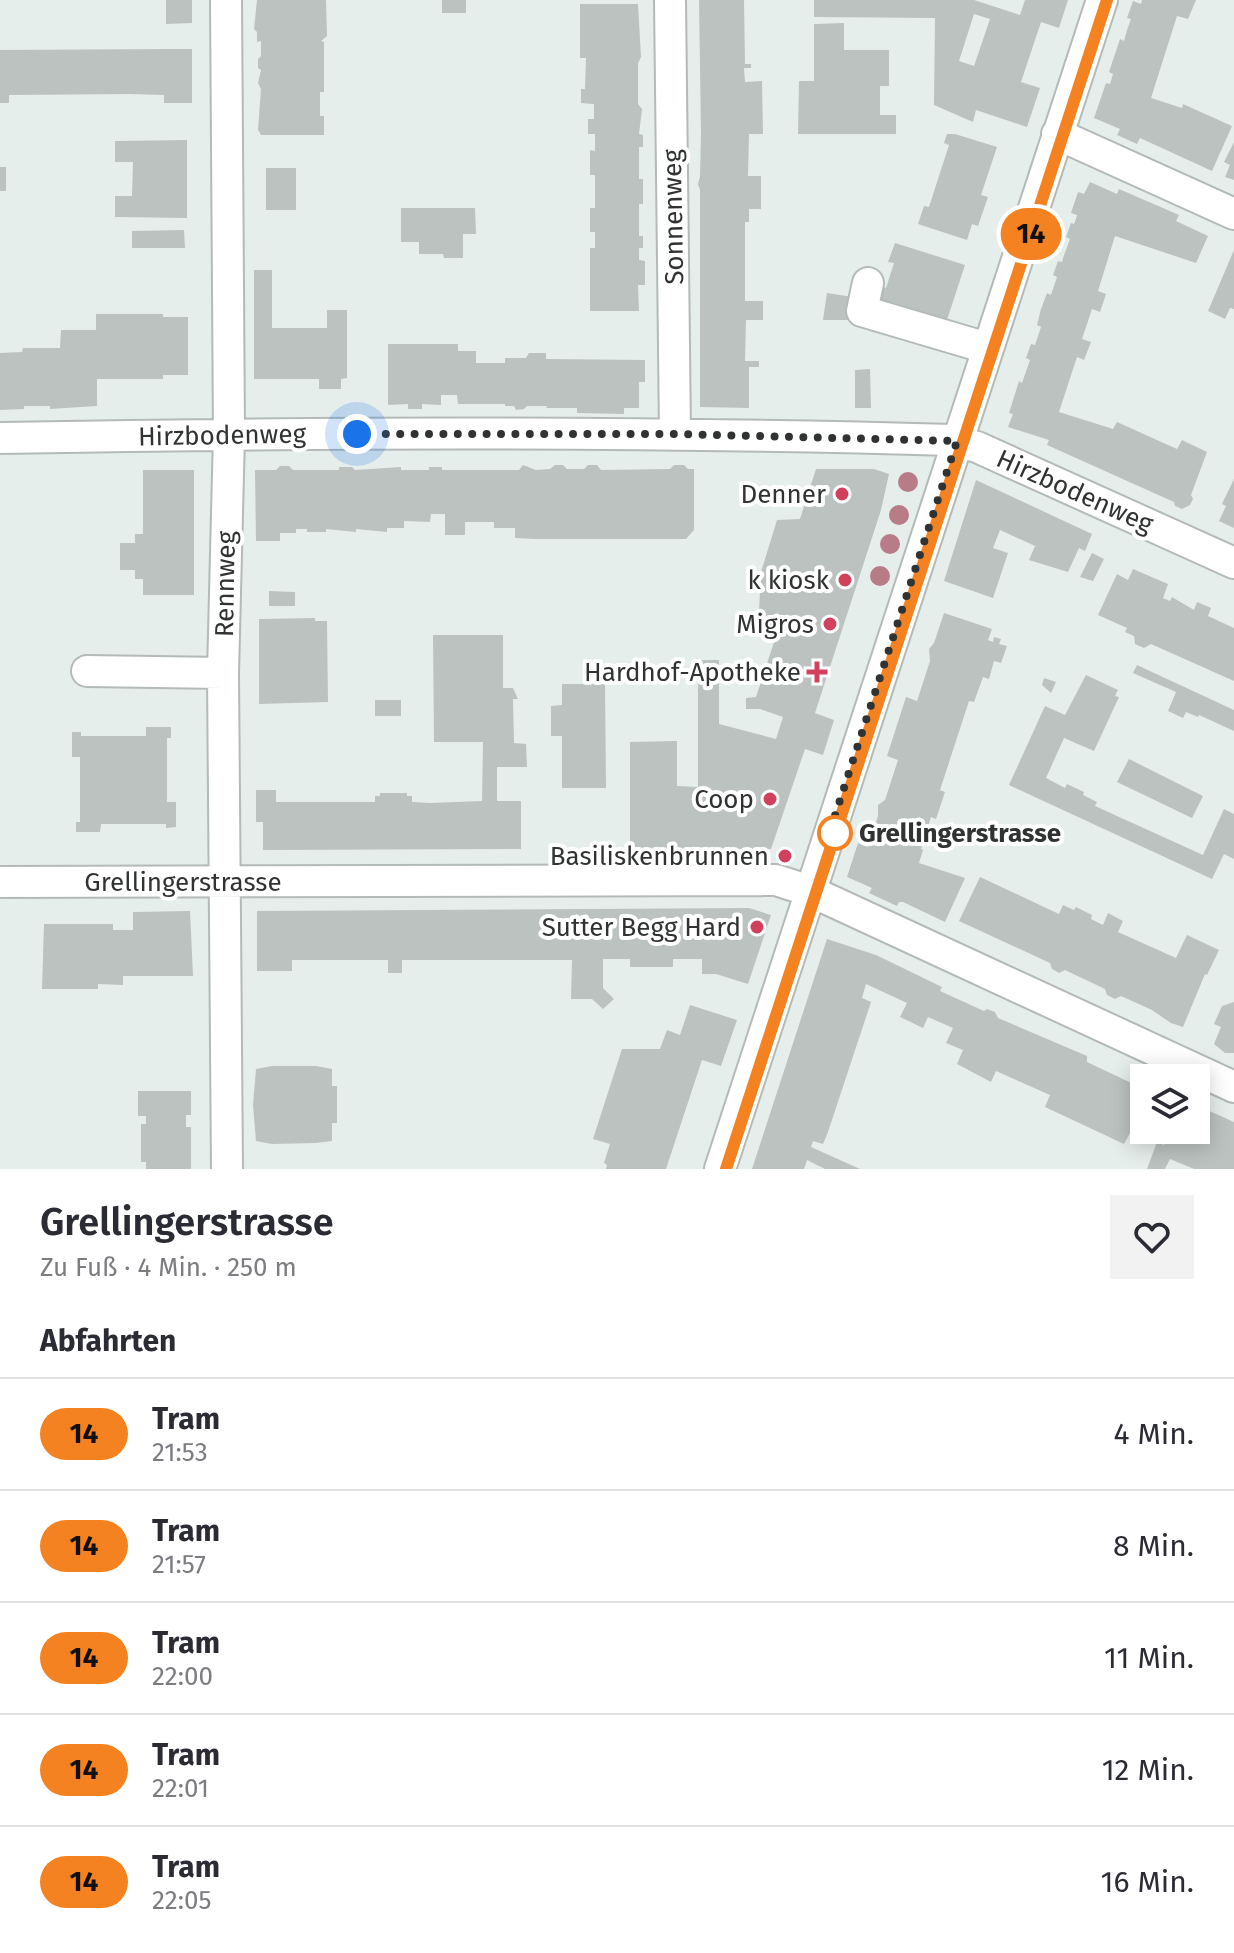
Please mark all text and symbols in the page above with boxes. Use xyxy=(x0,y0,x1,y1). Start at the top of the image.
street label: Sonnenweg xyxy=(657,148,690,285)
line badge: 14 xyxy=(995,208,1067,260)
text: 14 xyxy=(1017,217,1045,250)
your location xyxy=(337,414,377,454)
street label: Hirzbodenweg xyxy=(138,419,307,452)
street label: Hirzbodenweg xyxy=(992,443,1158,540)
place label: Denner xyxy=(740,479,826,510)
marker: Denner xyxy=(833,485,851,503)
street label: Rennweg xyxy=(209,530,242,637)
place label: k kiosk xyxy=(748,565,830,596)
marker: k kiosk xyxy=(836,571,854,589)
place label: Migros xyxy=(736,609,814,640)
marker: Migros xyxy=(821,615,839,633)
place label: Hardhof-Apotheke xyxy=(584,657,801,688)
marker: Hardhof-Apotheke xyxy=(808,663,826,681)
place label: Coop xyxy=(694,784,754,815)
marker: Coop xyxy=(761,790,779,808)
marker: Grellingerstrasse xyxy=(818,816,852,850)
place label: Grellingerstrasse xyxy=(859,818,1061,849)
place label: Basiliskenbrunnen xyxy=(550,841,769,872)
marker: Basiliskenbrunnen xyxy=(776,847,794,865)
street label: Grellingerstrasse xyxy=(84,867,282,898)
place label: Sutter Begg Hard xyxy=(542,912,741,943)
marker: Sutter Begg Hard xyxy=(748,918,766,936)
map controls xyxy=(1130,1064,1210,1144)
button: layers xyxy=(1130,1064,1210,1144)
button: heart xyxy=(1110,1195,1194,1279)
text: Grellingerstrasse xyxy=(40,1199,334,1245)
text: Zu Fuß · 4 Min. · 250 m xyxy=(40,1252,297,1283)
text: Abfahrten xyxy=(40,1323,176,1359)
text: Tram xyxy=(152,1401,220,1437)
text: 4 Min. xyxy=(1114,1416,1194,1452)
text: 14 xyxy=(70,1417,98,1450)
text: 21:53 xyxy=(152,1437,208,1468)
text: Tram xyxy=(152,1513,220,1549)
text: 8 Min. xyxy=(1113,1528,1194,1564)
text: 14 xyxy=(70,1529,98,1562)
text: 21:57 xyxy=(152,1549,206,1580)
text: Tram xyxy=(152,1625,220,1661)
text: 11 Min. xyxy=(1104,1640,1194,1676)
text: 14 xyxy=(70,1641,98,1674)
text: 22:00 xyxy=(152,1661,213,1692)
text: Tram xyxy=(152,1737,220,1773)
text: 12 Min. xyxy=(1102,1752,1194,1788)
text: 14 xyxy=(70,1753,98,1786)
text: 22:01 xyxy=(152,1773,209,1804)
text: Tram xyxy=(152,1849,220,1885)
text: 16 Min. xyxy=(1100,1864,1194,1900)
text: 14 xyxy=(70,1865,98,1898)
text: 22:05 xyxy=(152,1885,212,1916)

